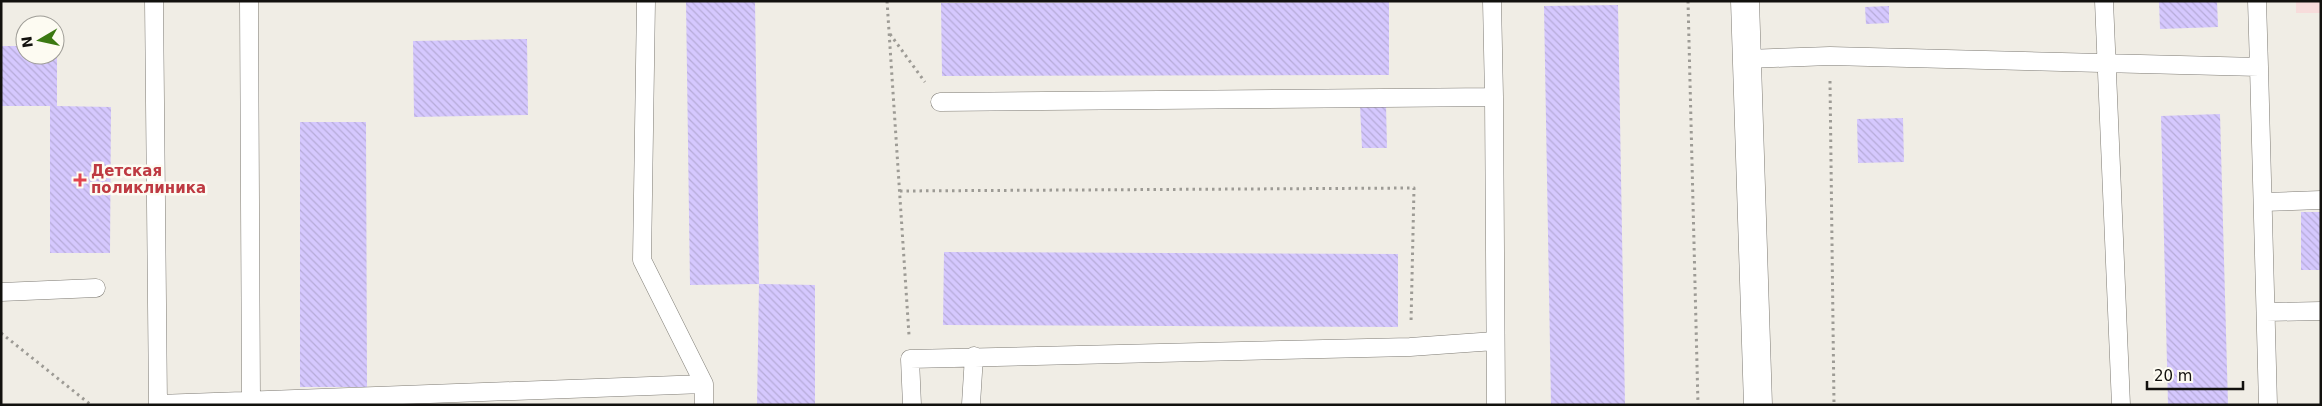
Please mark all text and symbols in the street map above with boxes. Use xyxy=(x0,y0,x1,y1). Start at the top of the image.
north arrow xyxy=(15,15,65,65)
text: N xyxy=(18,35,36,49)
place label: Детская поликлиника xyxy=(91,162,206,197)
marker: Детская поликлиника xyxy=(73,173,87,187)
scale bar xyxy=(2147,358,2243,390)
text: 20 m xyxy=(2154,367,2192,385)

